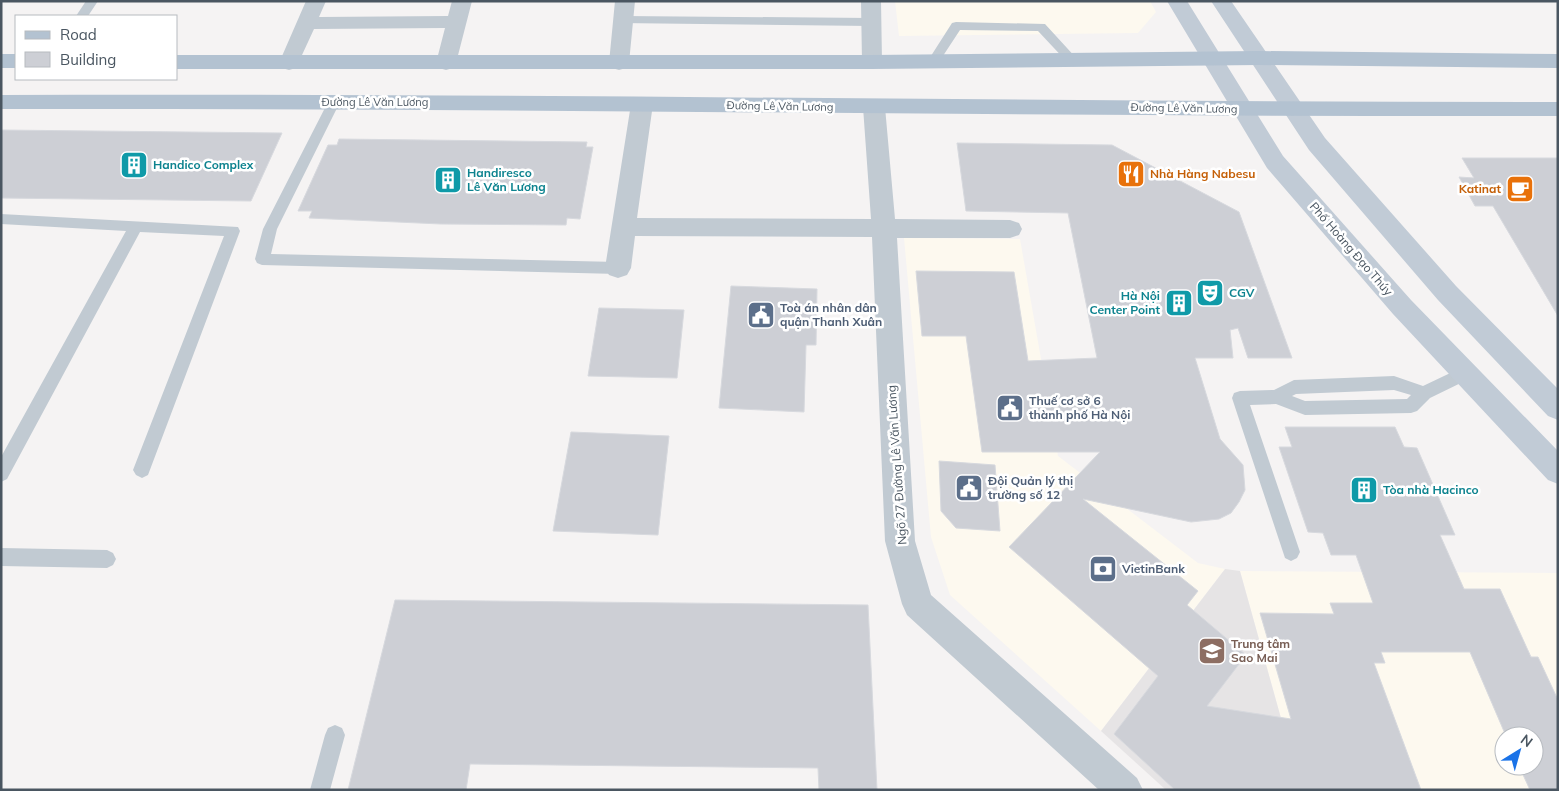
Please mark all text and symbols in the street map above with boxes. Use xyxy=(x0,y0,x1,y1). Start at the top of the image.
legend xyxy=(15,15,178,80)
text: Road xyxy=(60,25,97,44)
text: Building xyxy=(60,50,116,69)
street label: Đường Lê Văn Lương xyxy=(322,95,428,109)
street label: Đường Lê Văn Lương xyxy=(726,98,834,114)
street label: Đường Lê Văn Lương xyxy=(1130,100,1238,116)
building icon: Handico Complex xyxy=(119,150,149,180)
place label: Handico Complex xyxy=(153,157,254,172)
restaurant icon: Nhà Hàng Nabesu xyxy=(1116,159,1146,189)
building icon: Handiresco Lê Văn Lương xyxy=(433,165,463,195)
place label: Handiresco Lê Văn Lương xyxy=(467,165,546,194)
place label: Nhà Hàng Nabesu xyxy=(1150,166,1255,181)
cafe icon: Katinat xyxy=(1505,174,1535,204)
place label: Katinat xyxy=(1459,181,1501,196)
street label: Phố Hoàng Đạo Thúy xyxy=(1307,199,1397,299)
theatre icon: CGV xyxy=(1195,278,1225,308)
place label: CGV xyxy=(1229,285,1255,300)
place label: Hà Nội Center Point xyxy=(1090,288,1160,317)
building icon: Hà Nội Center Point xyxy=(1164,288,1194,318)
public building icon: Toà án nhân dân quận Thanh Xuân xyxy=(746,300,776,330)
place label: Toà án nhân dân quận Thanh Xuân xyxy=(780,300,882,329)
street label: Ngõ 27 Đường Lê Văn Lương xyxy=(883,385,910,545)
public building icon: Thuế cơ sở 6 thành phố Hà Nội xyxy=(995,393,1025,423)
place label: Thuế cơ sở 6 thành phố Hà Nội xyxy=(1029,393,1130,422)
public building icon: Đội Quản lý thị trường số 12 xyxy=(954,473,984,503)
place label: Đội Quản lý thị trường số 12 xyxy=(987,473,1073,502)
building icon: Tòa nhà Hacinco xyxy=(1349,475,1379,505)
place label: Tòa nhà Hacinco xyxy=(1383,482,1479,497)
bank icon: VietinBank xyxy=(1088,554,1118,584)
place label: VietinBank xyxy=(1121,561,1185,576)
school or university icon: Trung tâm Sao Mai xyxy=(1197,636,1227,666)
place label: Trung tâm Sao Mai xyxy=(1231,636,1290,665)
north arrow xyxy=(1494,726,1544,776)
text: N xyxy=(1517,730,1536,751)

